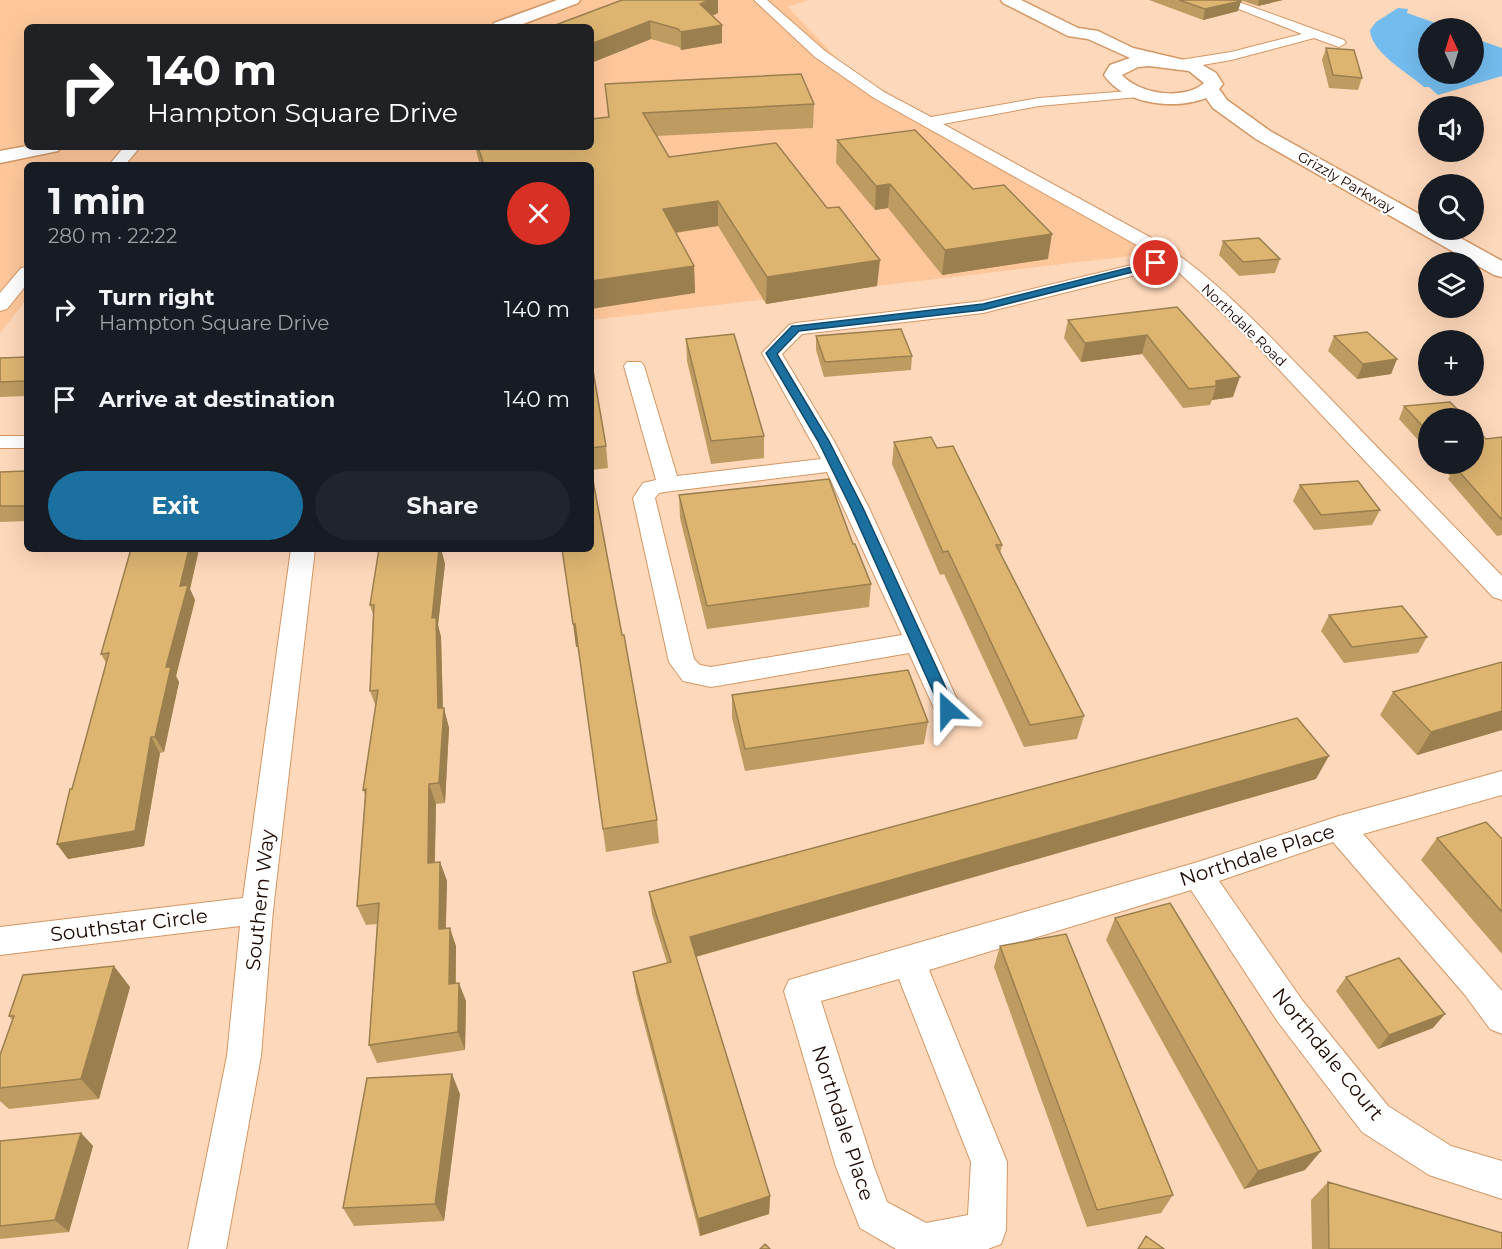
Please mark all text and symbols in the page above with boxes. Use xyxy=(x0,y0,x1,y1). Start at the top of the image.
north arrow xyxy=(1418,18,1484,84)
map controls xyxy=(1418,18,1484,474)
text: 140 m xyxy=(147,44,277,96)
icon: right xyxy=(48,48,126,126)
text: Hampton Square Drive xyxy=(147,96,458,129)
button: sound xyxy=(1418,96,1484,162)
street label: Grizzly Parkway xyxy=(1294,147,1398,217)
button: search xyxy=(1418,174,1484,240)
text: 1 min xyxy=(48,179,146,223)
button: close xyxy=(507,182,570,245)
text: 280 m · 22:22 xyxy=(48,224,177,248)
pin xyxy=(1130,237,1181,288)
icon: arrive xyxy=(1139,246,1172,279)
button: layers xyxy=(1418,252,1484,318)
street label: Northdale Road xyxy=(1198,280,1290,370)
text: Turn right xyxy=(99,284,214,311)
icon: right xyxy=(48,293,81,326)
text: 140 m xyxy=(504,296,570,323)
text: Hampton Square Drive xyxy=(99,311,329,335)
button: + xyxy=(1418,330,1484,396)
icon: arrive xyxy=(48,383,81,416)
text: Arrive at destination xyxy=(99,386,335,413)
text: 140 m xyxy=(504,386,570,413)
button: − xyxy=(1418,408,1484,474)
button: Exit xyxy=(48,471,303,540)
button: Share xyxy=(315,471,570,540)
position arrow xyxy=(916,678,980,742)
street label: Northdale Place xyxy=(1176,819,1338,891)
street label: Southern Way xyxy=(241,828,279,972)
street label: Southstar Circle xyxy=(49,903,209,947)
street label: Northdale Court xyxy=(1267,983,1389,1125)
street label: Northdale Place xyxy=(807,1042,879,1204)

